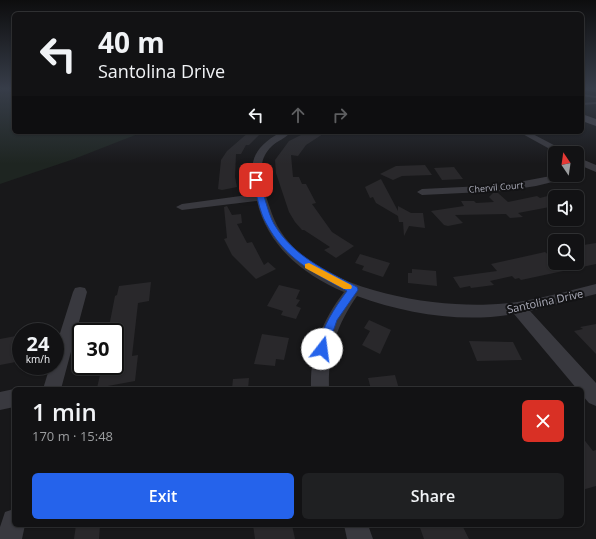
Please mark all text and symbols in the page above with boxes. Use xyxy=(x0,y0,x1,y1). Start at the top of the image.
text: 40 m xyxy=(98,23,165,61)
icon: left xyxy=(32,28,84,80)
text: Santolina Drive xyxy=(98,59,225,83)
icon: left xyxy=(245,104,267,126)
icon: ahead xyxy=(287,104,309,126)
icon: right xyxy=(329,104,351,126)
north arrow xyxy=(548,146,584,182)
map controls xyxy=(548,146,584,270)
pin xyxy=(239,163,273,197)
icon: arrive xyxy=(245,169,267,191)
street label: Chervil Court xyxy=(468,178,524,196)
button: sound xyxy=(548,190,584,226)
button: search xyxy=(548,234,584,270)
street label: Santolina Drive xyxy=(505,286,585,316)
speed limit sign: 30 xyxy=(72,323,124,375)
position arrow xyxy=(301,328,343,370)
text: 24 xyxy=(27,330,49,357)
text: km/h xyxy=(26,352,50,366)
text: 1 min xyxy=(32,395,97,428)
button: close xyxy=(522,400,564,442)
text: 170 m · 15:48 xyxy=(32,427,113,445)
button: Exit xyxy=(32,473,294,519)
button: Share xyxy=(302,473,564,519)

